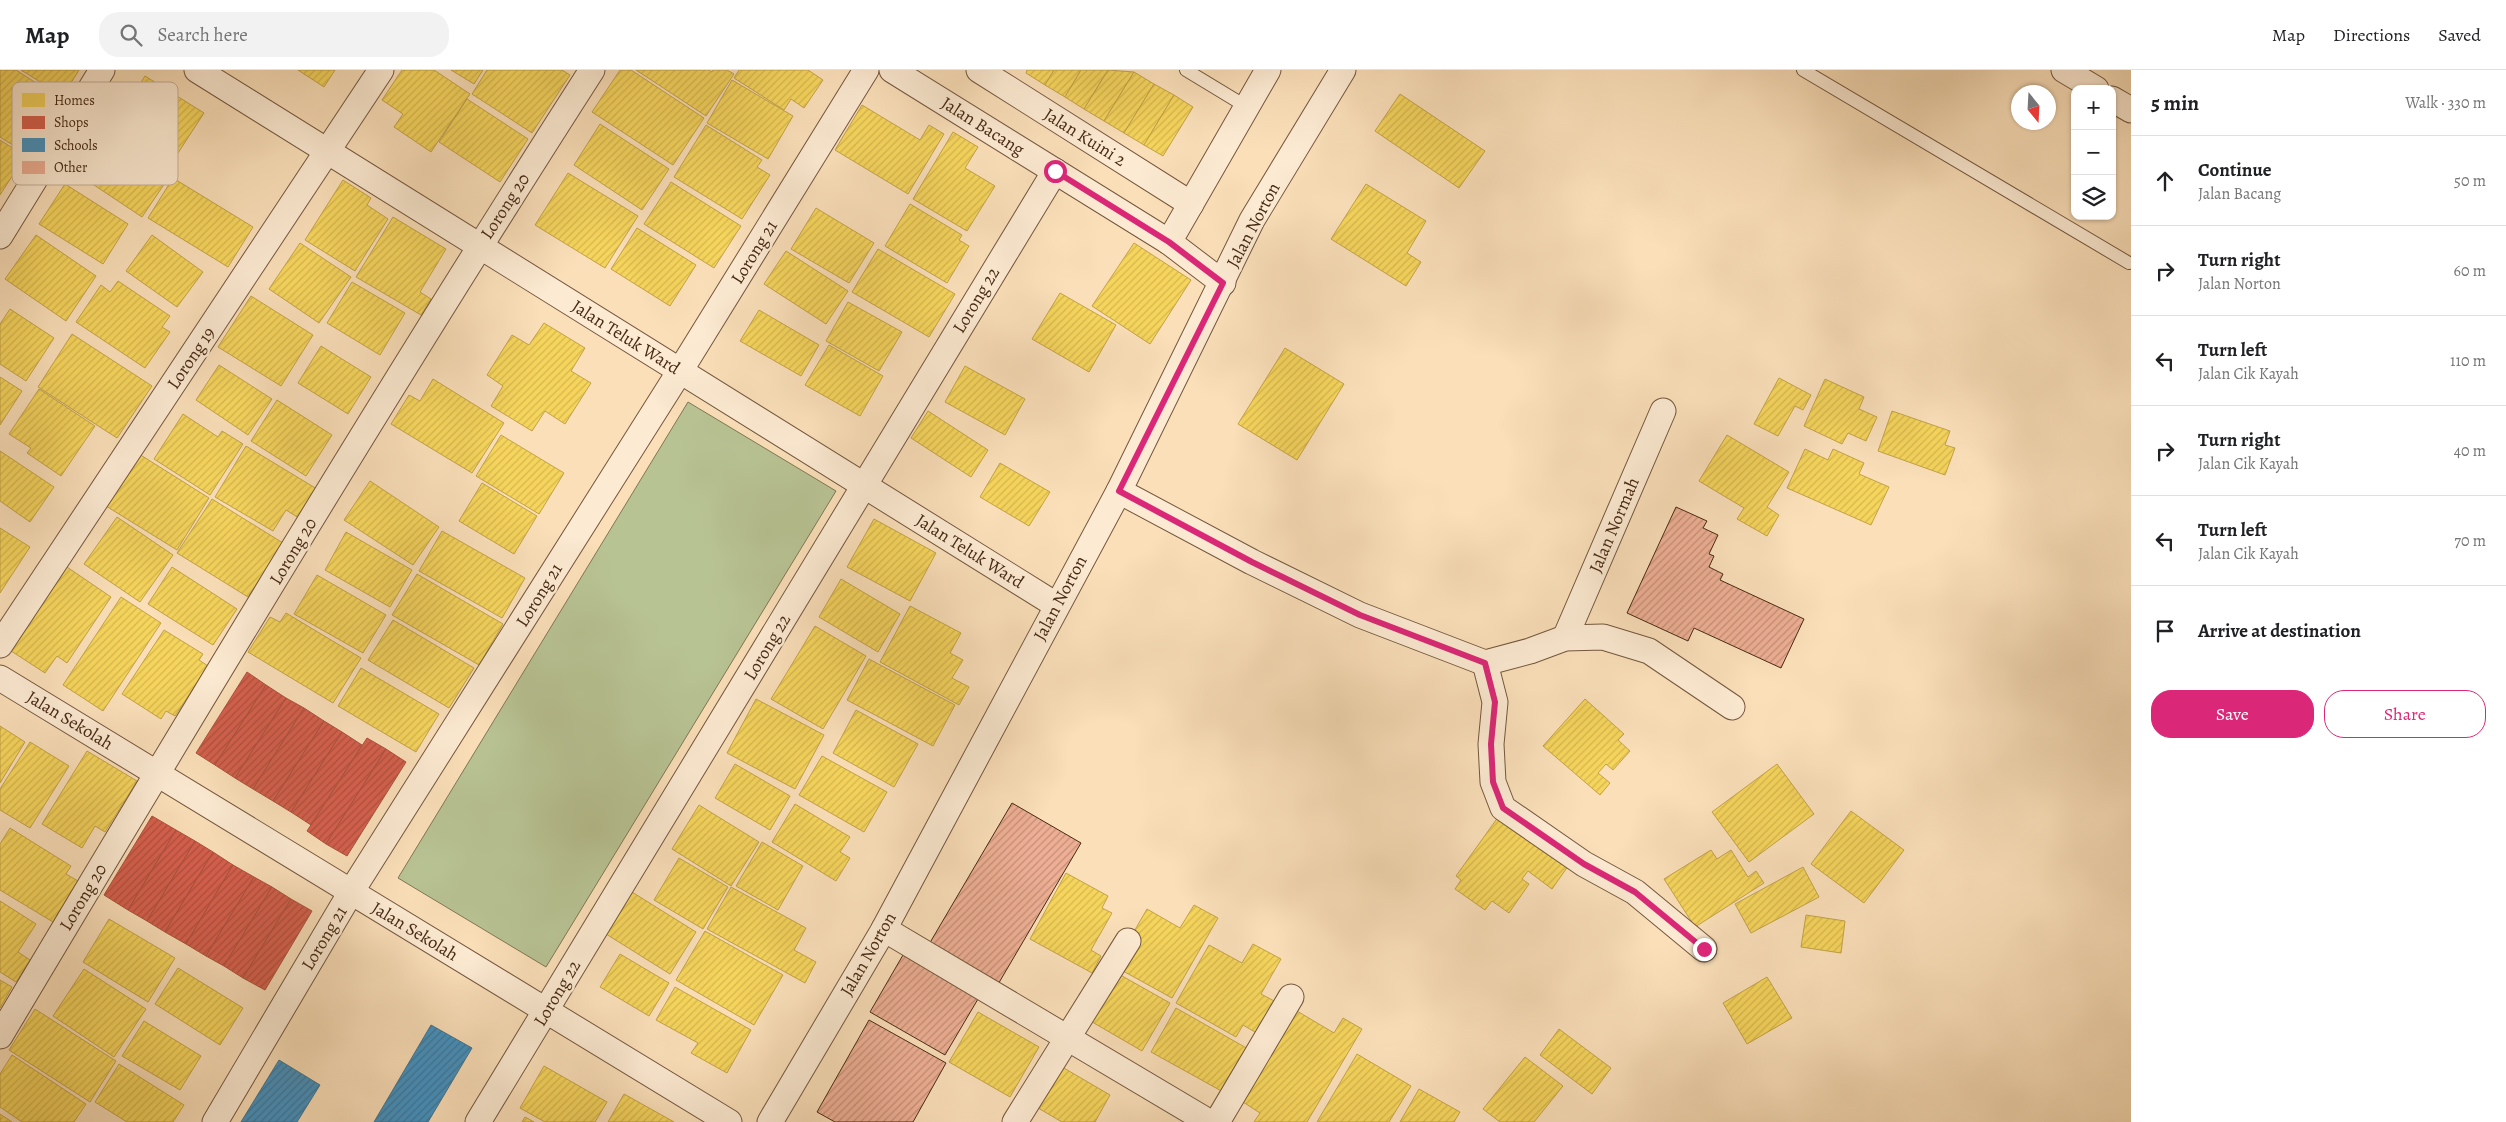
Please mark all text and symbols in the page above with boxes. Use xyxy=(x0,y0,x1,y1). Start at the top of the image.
search box xyxy=(99,12,449,57)
text: Map xyxy=(25,19,69,51)
icon: search xyxy=(117,21,145,49)
text: Search here xyxy=(157,22,248,48)
text: Map xyxy=(2272,23,2305,47)
text: Directions xyxy=(2333,23,2410,47)
text: Saved xyxy=(2438,23,2481,47)
legend xyxy=(12,82,178,185)
north arrow xyxy=(2011,85,2056,130)
map controls xyxy=(2071,85,2116,220)
button: + xyxy=(2071,85,2116,130)
text: 5 min xyxy=(2151,89,2199,117)
text: Homes xyxy=(54,91,95,110)
street label: Jalan Bacang xyxy=(937,91,1029,161)
text: Walk · 330 m xyxy=(2405,92,2486,114)
street label: Jalan Kuini 2 xyxy=(1039,102,1131,172)
text: Shops xyxy=(54,113,89,132)
button: − xyxy=(2071,130,2116,175)
text: Schools xyxy=(54,136,98,155)
text: Continue xyxy=(2198,157,2272,183)
text: Other xyxy=(54,158,88,177)
route start xyxy=(1044,160,1067,183)
icon: ahead xyxy=(2151,167,2179,195)
street label: Lorong 20 xyxy=(475,168,535,244)
text: 50 m xyxy=(2454,170,2486,192)
button: layers xyxy=(2071,175,2116,220)
street label: Jalan Norton xyxy=(1221,178,1286,272)
text: Jalan Bacang xyxy=(2198,183,2281,205)
street label: Lorong 21 xyxy=(725,216,783,288)
text: Turn right xyxy=(2198,247,2280,273)
icon: right xyxy=(2151,257,2179,285)
text: 60 m xyxy=(2454,260,2486,282)
street label: Lorong 22 xyxy=(947,262,1005,338)
text: Jalan Norton xyxy=(2198,273,2281,295)
street label: Jalan Teluk Ward xyxy=(567,294,685,380)
street label: Lorong 19 xyxy=(161,322,221,394)
text: Turn left xyxy=(2198,337,2267,363)
icon: left xyxy=(2151,347,2179,375)
text: 110 m xyxy=(2450,350,2486,372)
text: Jalan Cik Kayah xyxy=(2198,363,2299,385)
text: Turn right xyxy=(2198,427,2280,453)
icon: right xyxy=(2151,437,2179,465)
text: 40 m xyxy=(2454,440,2486,462)
text: Jalan Cik Kayah xyxy=(2198,453,2299,475)
street label: Jalan Normah xyxy=(1583,473,1645,576)
street label: Jalan Teluk Ward xyxy=(911,508,1029,594)
street label: Lorong 20 xyxy=(264,513,322,589)
text: Turn left xyxy=(2198,517,2267,543)
icon: left xyxy=(2151,527,2179,555)
text: 70 m xyxy=(2454,530,2486,552)
text: Jalan Cik Kayah xyxy=(2198,543,2299,565)
street label: Jalan Norton xyxy=(1028,551,1093,645)
street label: Lorong 21 xyxy=(510,559,568,631)
street label: Lorong 22 xyxy=(738,609,796,685)
icon: arrive xyxy=(2151,617,2179,645)
text: Arrive at destination xyxy=(2198,618,2361,644)
street label: Jalan Sekolah xyxy=(22,685,118,755)
button: Save xyxy=(2151,690,2314,738)
button: Share xyxy=(2324,690,2486,738)
street label: Lorong 20 xyxy=(54,859,112,935)
street label: Jalan Sekolah xyxy=(367,896,463,966)
street label: Lorong 21 xyxy=(295,901,353,975)
street label: Jalan Norton xyxy=(834,908,902,1000)
route end xyxy=(1693,938,1716,961)
street label: Lorong 22 xyxy=(528,955,586,1031)

